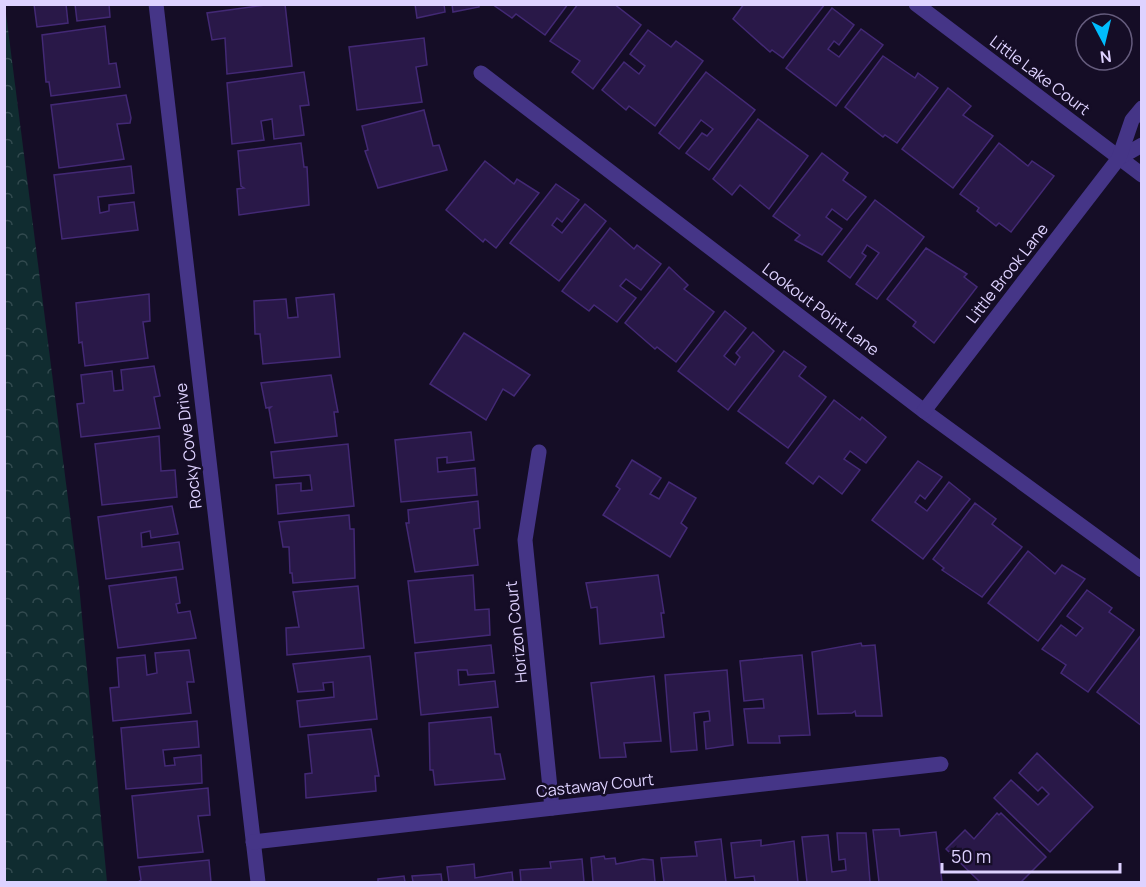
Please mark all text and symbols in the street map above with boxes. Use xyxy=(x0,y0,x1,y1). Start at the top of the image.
north arrow xyxy=(1074,12,1134,72)
street label: Little Lake Court xyxy=(985,30,1095,120)
text: N xyxy=(1099,45,1113,69)
street label: Little Brook Lane xyxy=(961,218,1053,328)
street label: Lookout Point Lane xyxy=(758,258,884,360)
street label: Rocky Cove Drive xyxy=(169,382,207,510)
street label: Horizon Court xyxy=(500,580,532,684)
street label: Castaway Court xyxy=(535,768,655,802)
scale bar xyxy=(942,836,1120,874)
text: 50 m xyxy=(951,844,991,868)

